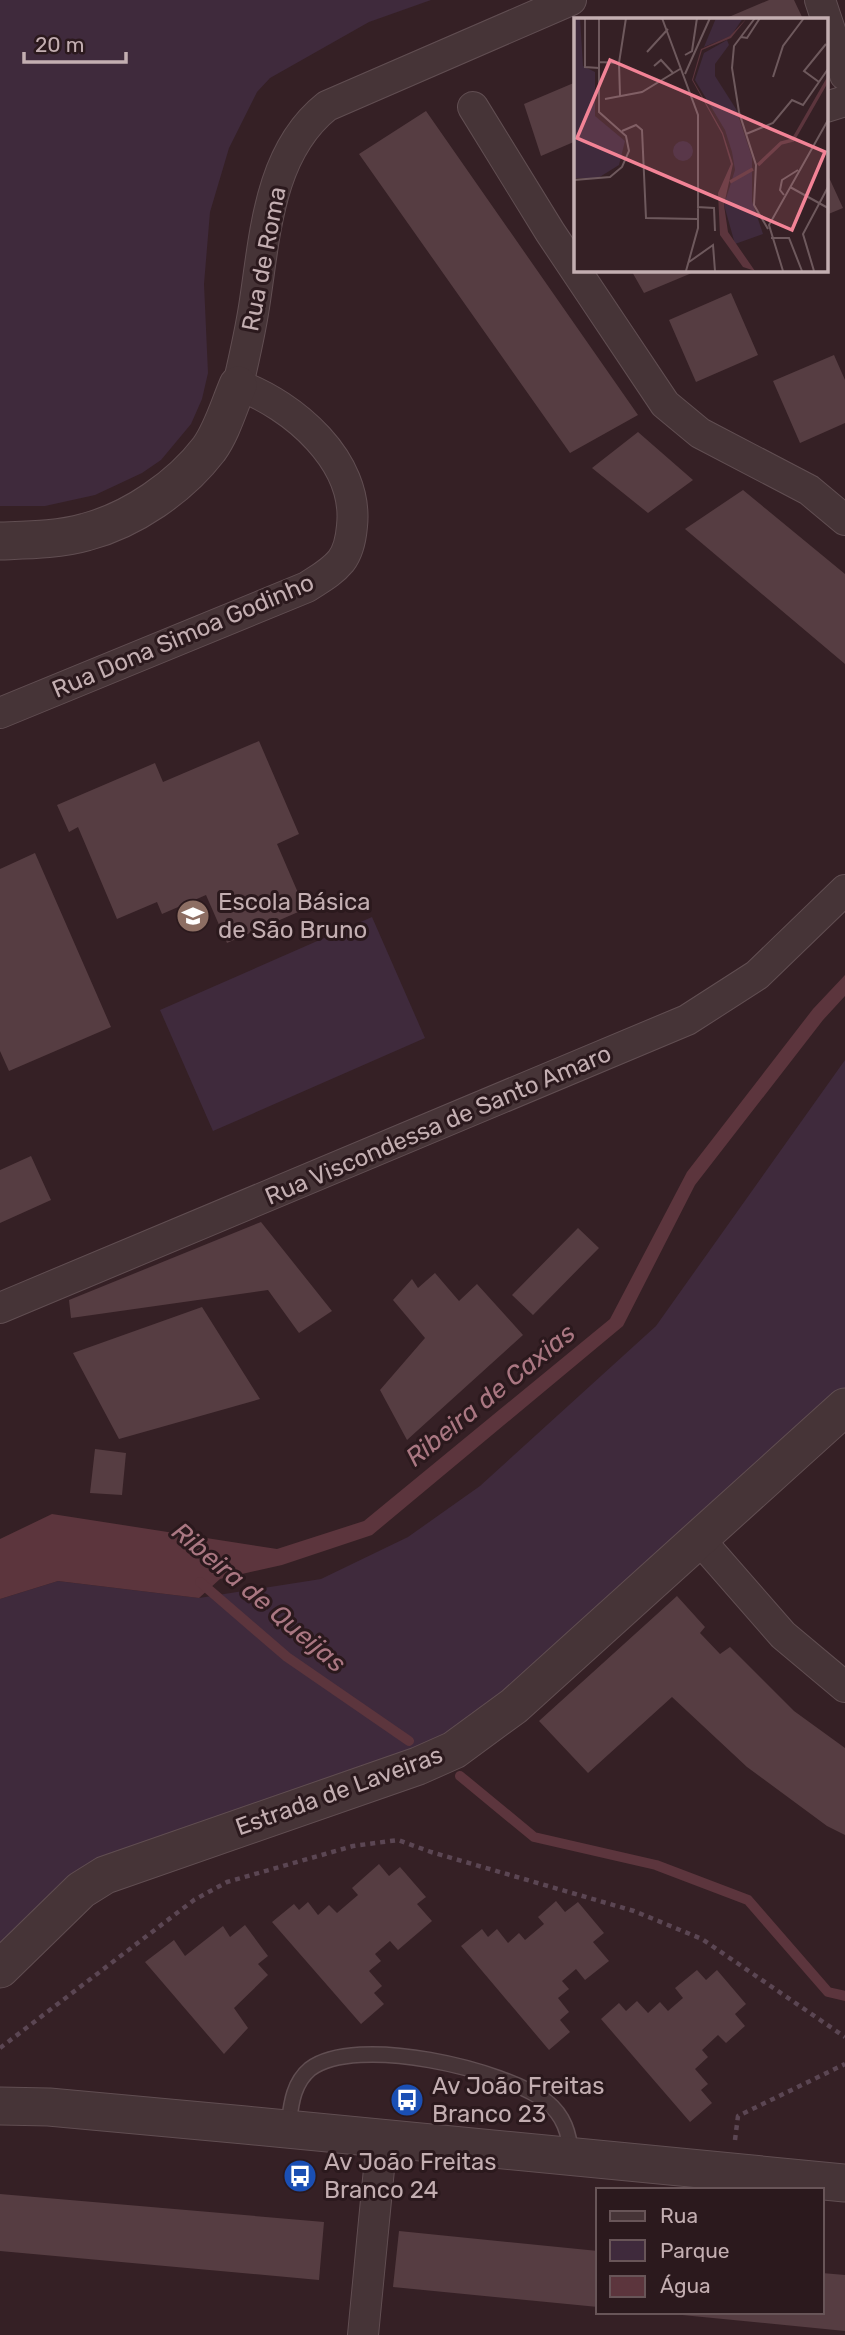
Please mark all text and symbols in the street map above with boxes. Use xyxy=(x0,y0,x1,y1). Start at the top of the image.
inset map xyxy=(574,18,828,271)
scale bar xyxy=(24,21,126,65)
text: 20 m xyxy=(35,32,84,57)
street label: Rua de Roma xyxy=(236,184,292,334)
street label: Rua Dona Simoa Godinho xyxy=(48,568,318,704)
place label: Escola Básica de São Bruno xyxy=(218,888,371,944)
school or university icon: Escola Básica de São Bruno xyxy=(174,897,212,935)
street label: Rua Viscondessa de Santo Amaro xyxy=(261,1039,615,1211)
water label: Ribeira de Caxias xyxy=(399,1318,581,1473)
water label: Ribeira de Queijas xyxy=(166,1516,352,1679)
street label: Estrada de Laveiras xyxy=(232,1741,446,1841)
place label: Av João Freitas Branco 23 xyxy=(432,2072,604,2128)
bus stop icon: Av João Freitas Branco 23 xyxy=(388,2081,426,2119)
place label: Av João Freitas Branco 24 xyxy=(324,2148,496,2204)
bus stop icon: Av João Freitas Branco 24 xyxy=(281,2157,319,2195)
legend xyxy=(596,2188,824,2314)
text: Rua xyxy=(660,2203,698,2228)
text: Parque xyxy=(660,2238,730,2263)
text: Água xyxy=(660,2273,711,2298)

